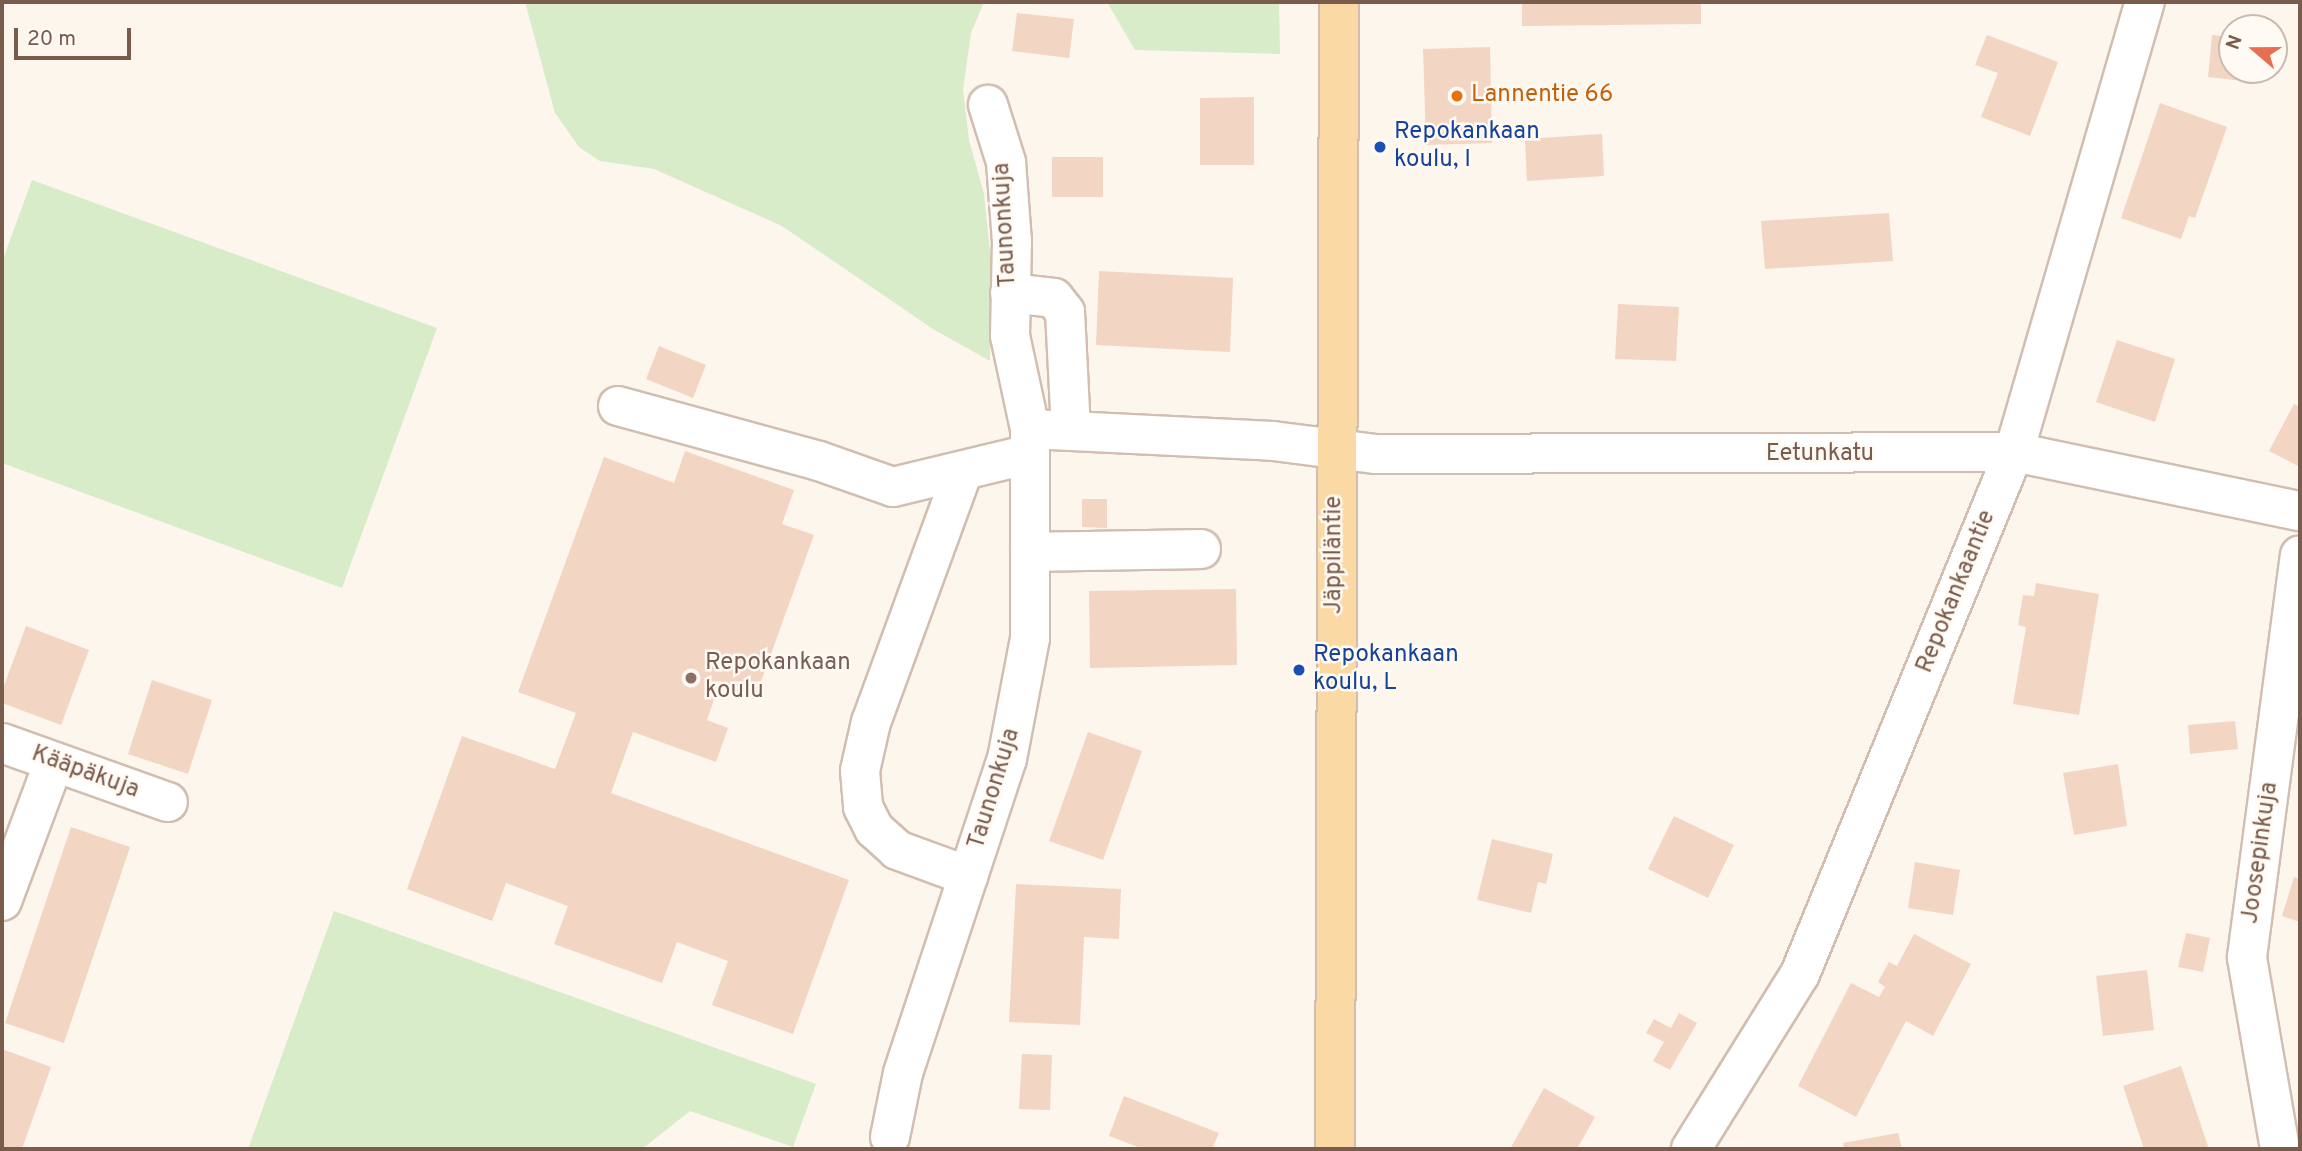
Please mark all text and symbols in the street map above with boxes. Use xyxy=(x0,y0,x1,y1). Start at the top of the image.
scale bar xyxy=(18,14,135,58)
north arrow xyxy=(2218,14,2288,84)
text: 20 m xyxy=(27,26,76,53)
text: N xyxy=(2222,32,2249,53)
place label: Lannentie 66 xyxy=(1471,82,1613,110)
marker: Lannentie 66 xyxy=(1449,88,1465,104)
place label: Repokankaan koulu, I xyxy=(1394,119,1540,175)
marker: Repokankaan koulu, I xyxy=(1372,139,1388,155)
street label: Taunonkuja xyxy=(988,162,1024,288)
street label: Eetunkatu xyxy=(1766,441,1874,469)
street label: Jäppiläntie xyxy=(1321,496,1349,614)
street label: Repokankaantie xyxy=(1911,506,2003,678)
place label: Repokankaan koulu, L xyxy=(1313,642,1459,698)
place label: Repokankaan koulu xyxy=(705,650,851,706)
marker: Repokankaan koulu, L xyxy=(1291,662,1307,678)
marker: Repokankaan koulu xyxy=(683,670,699,686)
street label: Taunonkuja xyxy=(963,725,1027,853)
street label: Kääpäkuja xyxy=(27,740,143,806)
street label: Joosepinkuja xyxy=(2237,780,2285,926)

